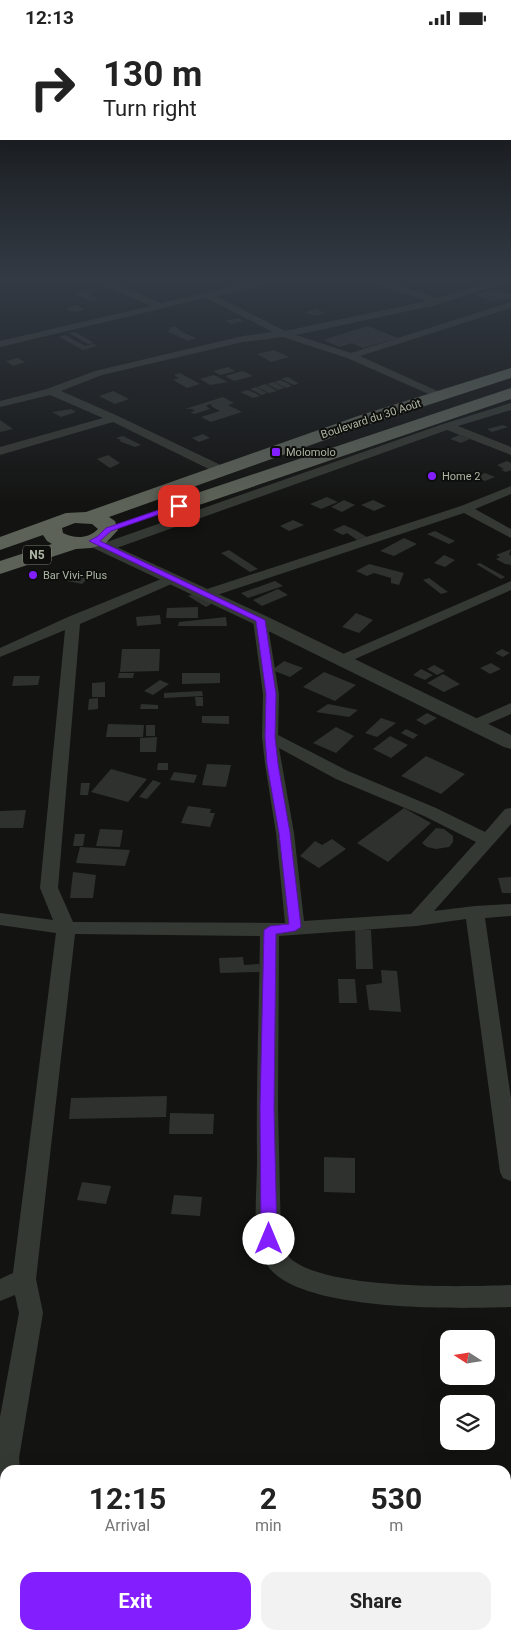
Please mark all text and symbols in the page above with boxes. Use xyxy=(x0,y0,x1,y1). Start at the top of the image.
text: 12:13 xyxy=(25,6,74,29)
text: 130 m xyxy=(103,54,202,95)
icon: right xyxy=(20,55,85,120)
text: Turn right xyxy=(103,96,197,121)
street label: Boulevard du 30 Août xyxy=(319,397,423,441)
marker: Molomolo xyxy=(270,446,282,458)
place label: Molomolo xyxy=(286,446,336,459)
marker: Home 2 xyxy=(426,470,438,482)
place label: Home 2 xyxy=(442,470,481,483)
pin xyxy=(158,485,200,527)
icon: arrive xyxy=(165,492,193,520)
road number: N5 xyxy=(23,545,51,565)
marker: Bar Vivi- Plus xyxy=(27,569,39,581)
place label: Bar Vivi- Plus xyxy=(43,569,107,582)
position arrow xyxy=(242,1212,294,1264)
north arrow xyxy=(440,1330,495,1385)
map controls xyxy=(440,1330,495,1450)
button: layers xyxy=(440,1395,495,1450)
text: 12:15 xyxy=(89,1481,166,1516)
text: 2 xyxy=(260,1481,277,1516)
text: 530 xyxy=(371,1481,422,1516)
text: Arrival xyxy=(105,1516,150,1535)
text: min xyxy=(255,1516,282,1535)
text: m xyxy=(389,1516,403,1535)
button: Exit xyxy=(20,1572,251,1630)
button: Share xyxy=(261,1572,491,1630)

